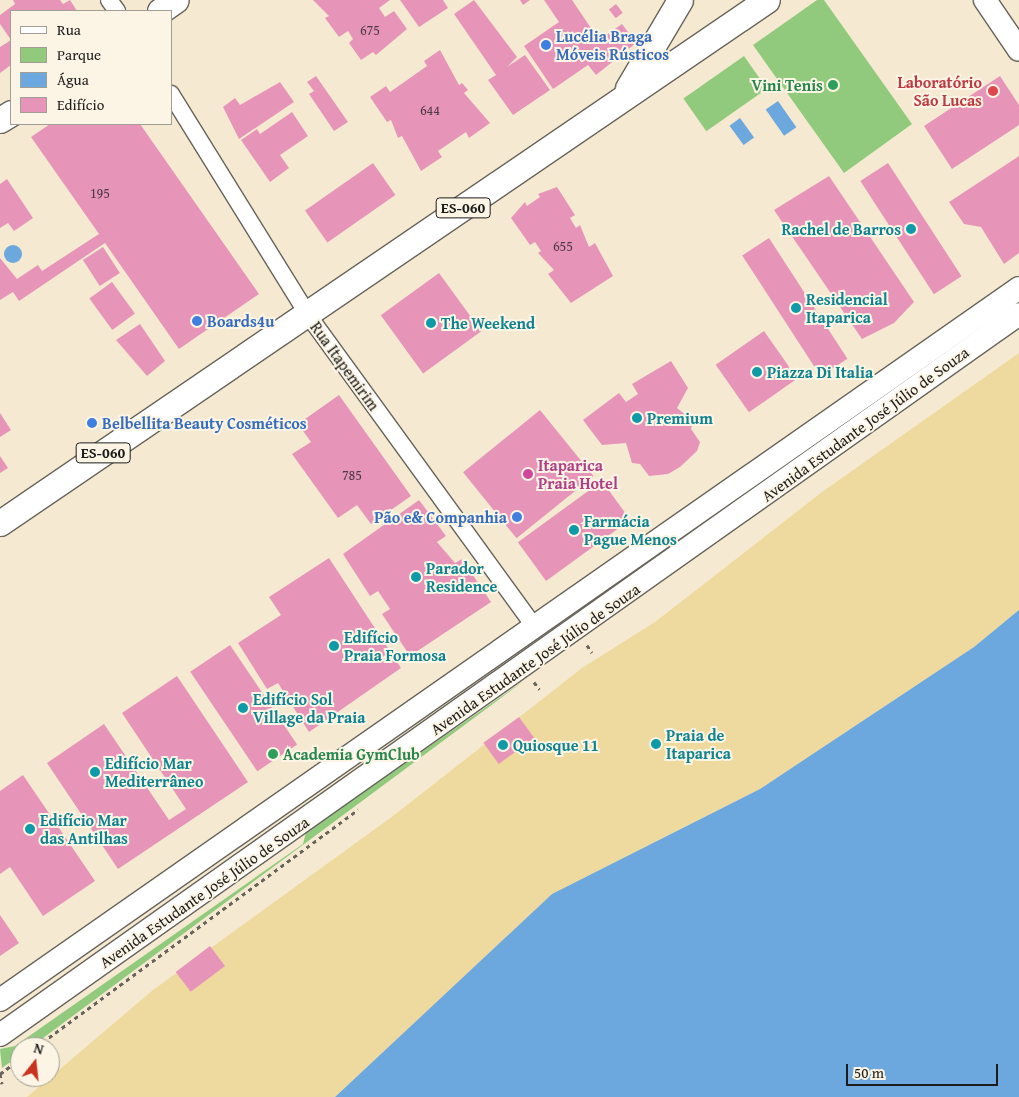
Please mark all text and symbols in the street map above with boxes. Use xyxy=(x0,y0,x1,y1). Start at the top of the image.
legend xyxy=(10,10,172,125)
text: Rua xyxy=(57,19,81,40)
house number: 675 xyxy=(360,22,380,38)
place label: Lucélia Braga Móveis Rústicos xyxy=(556,26,669,64)
marker: Lucélia Braga Móveis Rústicos xyxy=(540,39,552,51)
text: Parque xyxy=(57,44,101,65)
text: Água xyxy=(57,69,89,90)
place label: Laboratório São Lucas xyxy=(897,72,982,110)
place label: Vini Tenis xyxy=(751,75,823,95)
marker: Vini Tenis xyxy=(827,79,839,91)
marker: Laboratório São Lucas xyxy=(986,84,1000,98)
text: Edifício xyxy=(57,94,104,115)
house number: 644 xyxy=(420,102,440,118)
house number: 195 xyxy=(90,185,110,201)
road number: ES-060 xyxy=(436,196,490,220)
place label: Rachel de Barros xyxy=(781,219,901,239)
marker: Rachel de Barros xyxy=(905,223,917,235)
house number: 655 xyxy=(553,238,573,254)
place label: Residencial Itaparica xyxy=(806,289,888,327)
marker: Residencial Itaparica xyxy=(790,302,802,314)
place label: Boards4u xyxy=(207,311,274,331)
place label: The Weekend xyxy=(441,313,535,333)
marker: Boards4u xyxy=(191,315,203,327)
marker: The Weekend xyxy=(425,317,437,329)
street label: Rua Itapemirim xyxy=(306,318,384,414)
street label: Avenida Estudante José Júlio de Souza xyxy=(758,342,972,506)
place label: Piazza Di Italia xyxy=(767,362,873,382)
marker: Piazza Di Italia xyxy=(751,366,763,378)
place label: Premium xyxy=(647,408,713,428)
marker: Premium xyxy=(631,412,643,424)
place label: Belbellita Beauty Cosméticos xyxy=(102,413,307,433)
marker: Belbellita Beauty Cosméticos xyxy=(86,417,98,429)
road number: ES-060 xyxy=(76,440,130,466)
place label: Itaparica Praia Hotel xyxy=(538,455,618,493)
house number: 785 xyxy=(342,467,362,483)
marker: Itaparica Praia Hotel xyxy=(522,468,534,480)
place label: Pão e& Companhia xyxy=(374,507,507,527)
marker: Pão e& Companhia xyxy=(511,511,523,523)
place label: Farmácia Pague Menos xyxy=(584,511,677,549)
marker: Farmácia Pague Menos xyxy=(568,524,580,536)
place label: Parador Residence xyxy=(426,558,497,596)
marker: Parador Residence xyxy=(410,571,422,583)
street label: Avenida Estudante José Júlio de Souza xyxy=(427,579,643,739)
place label: Edifício Praia Formosa xyxy=(344,627,446,665)
marker: Edifício Praia Formosa xyxy=(328,640,340,652)
place label: Edifício Sol Village da Praia xyxy=(253,689,365,727)
marker: Edifício Sol Village da Praia xyxy=(237,702,249,714)
place label: Praia de Itaparica xyxy=(666,725,731,763)
place label: Quiosque 11 xyxy=(513,735,599,755)
marker: Praia de Itaparica xyxy=(650,738,662,750)
marker: Quiosque 11 xyxy=(497,739,509,751)
place label: Academia GymClub xyxy=(283,744,420,764)
marker: Academia GymClub xyxy=(267,748,279,760)
place label: Edifício Mar Mediterrâneo xyxy=(105,753,203,791)
marker: Edifício Mar Mediterrâneo xyxy=(89,766,101,778)
place label: Edifício Mar das Antilhas xyxy=(40,810,128,848)
street label: Avenida Estudante José Júlio de Souza xyxy=(96,812,312,972)
marker: Edifício Mar das Antilhas xyxy=(24,823,36,835)
north arrow xyxy=(10,1037,60,1087)
text: N xyxy=(32,1038,46,1059)
scale bar xyxy=(849,1054,1002,1086)
text: 50 m xyxy=(854,1062,884,1083)

